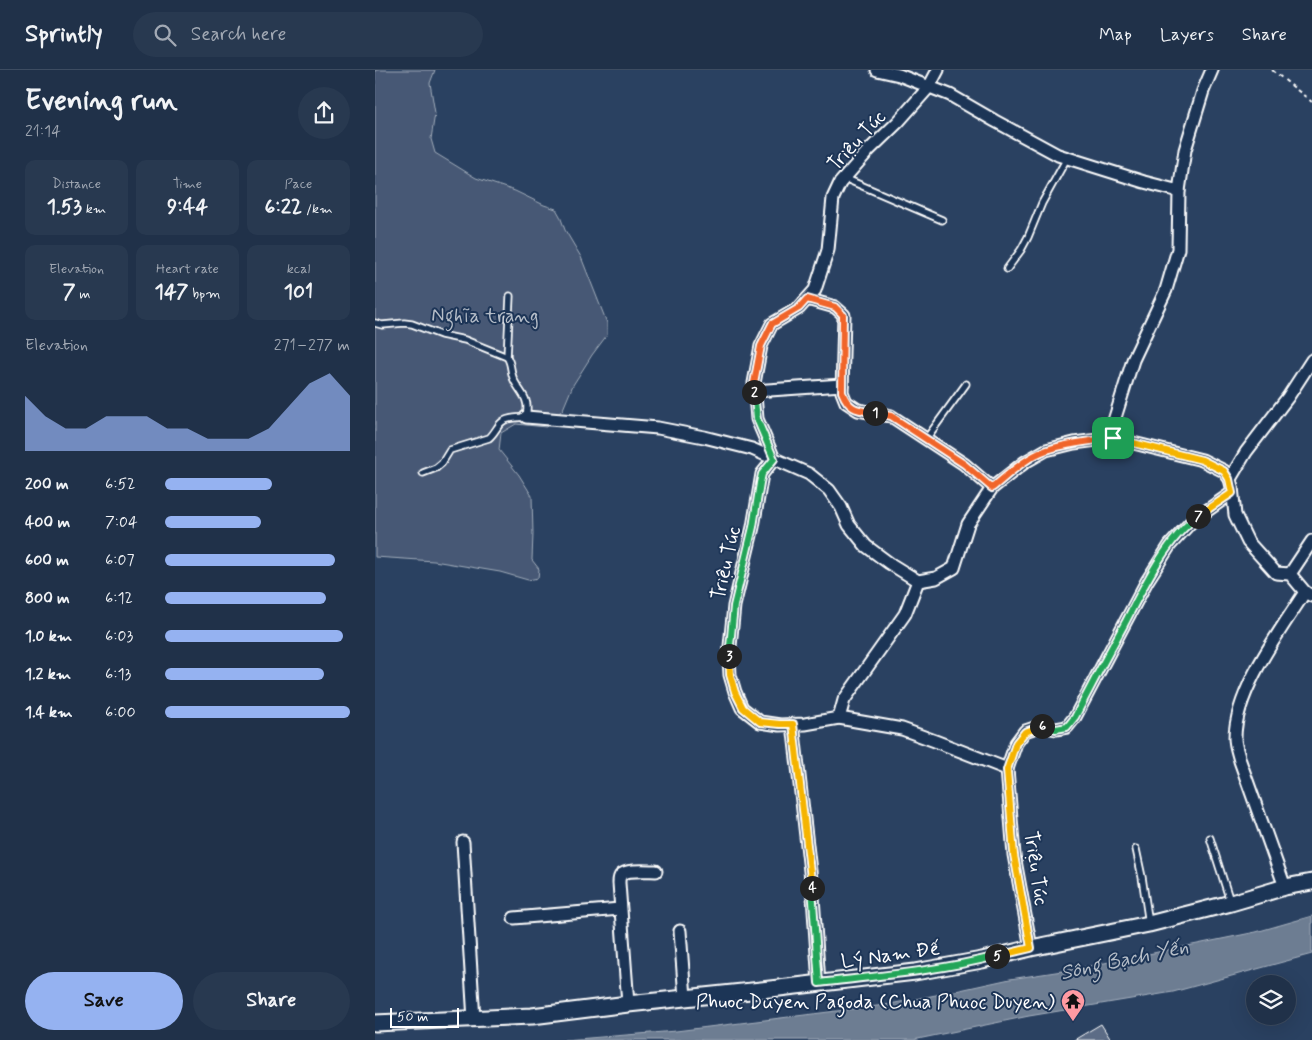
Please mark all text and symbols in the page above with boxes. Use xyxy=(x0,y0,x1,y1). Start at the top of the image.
search box xyxy=(133,12,483,57)
text: Sprintly xyxy=(25,19,103,50)
icon: search xyxy=(151,21,179,49)
text: Search here xyxy=(191,22,286,47)
text: Map xyxy=(1099,23,1132,47)
text: Layers xyxy=(1160,23,1214,47)
text: Share xyxy=(1242,23,1287,47)
text: Evening run xyxy=(25,83,178,120)
button: share xyxy=(298,87,350,139)
street label: Triệu Túc xyxy=(822,104,892,178)
text: 21:14 xyxy=(25,121,61,142)
text: Distance xyxy=(52,175,101,193)
text: Time xyxy=(173,175,202,193)
text: Pace xyxy=(285,175,312,193)
text: 1.53 xyxy=(47,193,82,221)
text: 9:44 xyxy=(167,193,208,221)
text: 6:22 xyxy=(264,193,302,221)
text: km xyxy=(82,200,106,218)
text: /km xyxy=(302,200,333,218)
text: Elevation xyxy=(49,260,104,278)
text: Heart rate xyxy=(156,260,219,278)
text: kcal xyxy=(287,260,310,278)
text: 7 xyxy=(63,278,75,306)
text: 147 xyxy=(155,278,188,306)
text: 101 xyxy=(284,278,313,306)
text: m xyxy=(75,285,90,303)
text: bpm xyxy=(188,285,220,303)
park label: Nghĩa trang xyxy=(431,303,539,332)
text: Elevation xyxy=(25,335,88,356)
text: 271–277 m xyxy=(274,335,350,356)
pin: 2 xyxy=(741,380,767,404)
text: 2 xyxy=(751,383,758,401)
pin: 1 xyxy=(863,400,887,426)
text: 1 xyxy=(872,404,879,422)
pin xyxy=(1092,417,1134,459)
icon: arrive xyxy=(1099,424,1127,452)
text: 200 m xyxy=(25,474,69,495)
text: 6:52 xyxy=(105,474,136,495)
pin: 7 xyxy=(1185,504,1211,528)
text: 7 xyxy=(1194,507,1203,525)
text: 400 m xyxy=(25,512,70,533)
text: 7:04 xyxy=(105,512,138,533)
street label: Triệu Túc xyxy=(705,524,748,603)
text: 600 m xyxy=(25,550,69,571)
text: 6:07 xyxy=(105,550,134,571)
text: 800 m xyxy=(25,588,70,609)
text: 6:12 xyxy=(105,588,133,609)
text: 1.0 km xyxy=(25,626,72,647)
text: 6:03 xyxy=(105,626,133,647)
pin: 3 xyxy=(717,644,741,668)
text: 3 xyxy=(726,647,733,665)
text: 1.2 km xyxy=(25,664,71,685)
text: 6:13 xyxy=(105,664,131,685)
text: 1.4 km xyxy=(25,702,72,723)
text: 6:00 xyxy=(105,702,136,723)
pin: 6 xyxy=(1029,714,1055,738)
text: 6 xyxy=(1039,717,1046,735)
street label: Triệu Túc xyxy=(1017,829,1054,907)
pin: 4 xyxy=(799,876,825,900)
text: 4 xyxy=(808,879,817,897)
water label: Sông Bạch Yến xyxy=(1058,933,1191,989)
street label: Lý Nam Đế xyxy=(839,935,941,976)
pin: 5 xyxy=(985,944,1009,968)
text: 5 xyxy=(993,947,1002,965)
button: Save xyxy=(25,972,183,1030)
button: Share xyxy=(193,972,350,1030)
map controls xyxy=(1246,975,1296,1025)
button: layers xyxy=(1246,975,1296,1025)
temple icon: Phuoc Duyen Pagoda (Chua Phuoc Duyen) xyxy=(1060,988,1086,1022)
place label: Phuoc Duyen Pagoda (Chua Phuoc Duyen) xyxy=(696,989,1055,1018)
scale bar xyxy=(390,1005,459,1028)
text: 50 m xyxy=(397,1008,428,1026)

